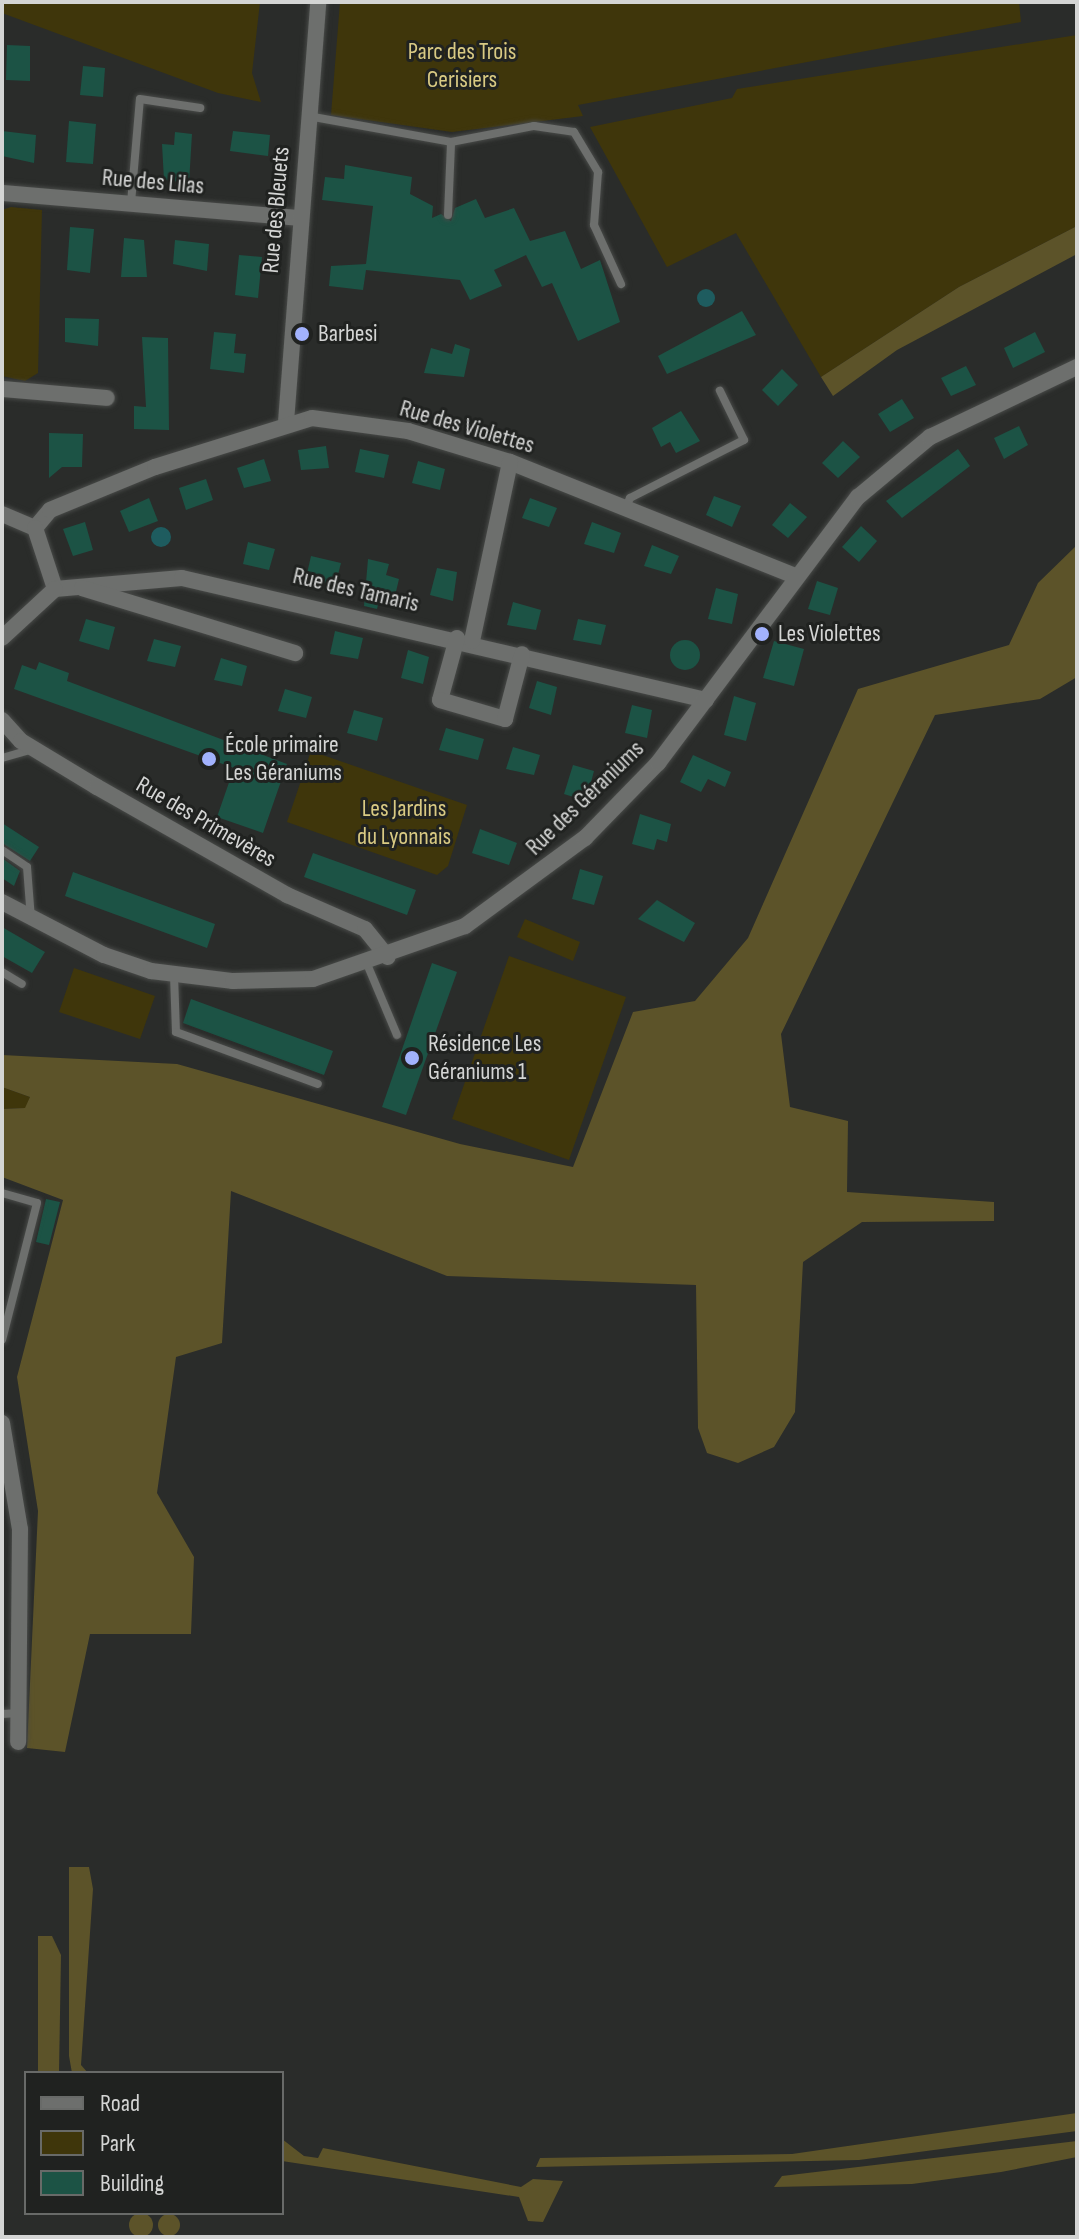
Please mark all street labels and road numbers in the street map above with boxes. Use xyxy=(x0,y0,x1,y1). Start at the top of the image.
street label: Rue des Bleuets xyxy=(256,146,296,274)
street label: Rue des Lilas xyxy=(101,163,205,201)
street label: Rue des Violettes xyxy=(396,394,538,460)
street label: Rue des Tamaris xyxy=(290,561,422,619)
street label: Rue des Géraniums xyxy=(520,735,650,861)
street label: Rue des Primevères xyxy=(131,770,281,874)

